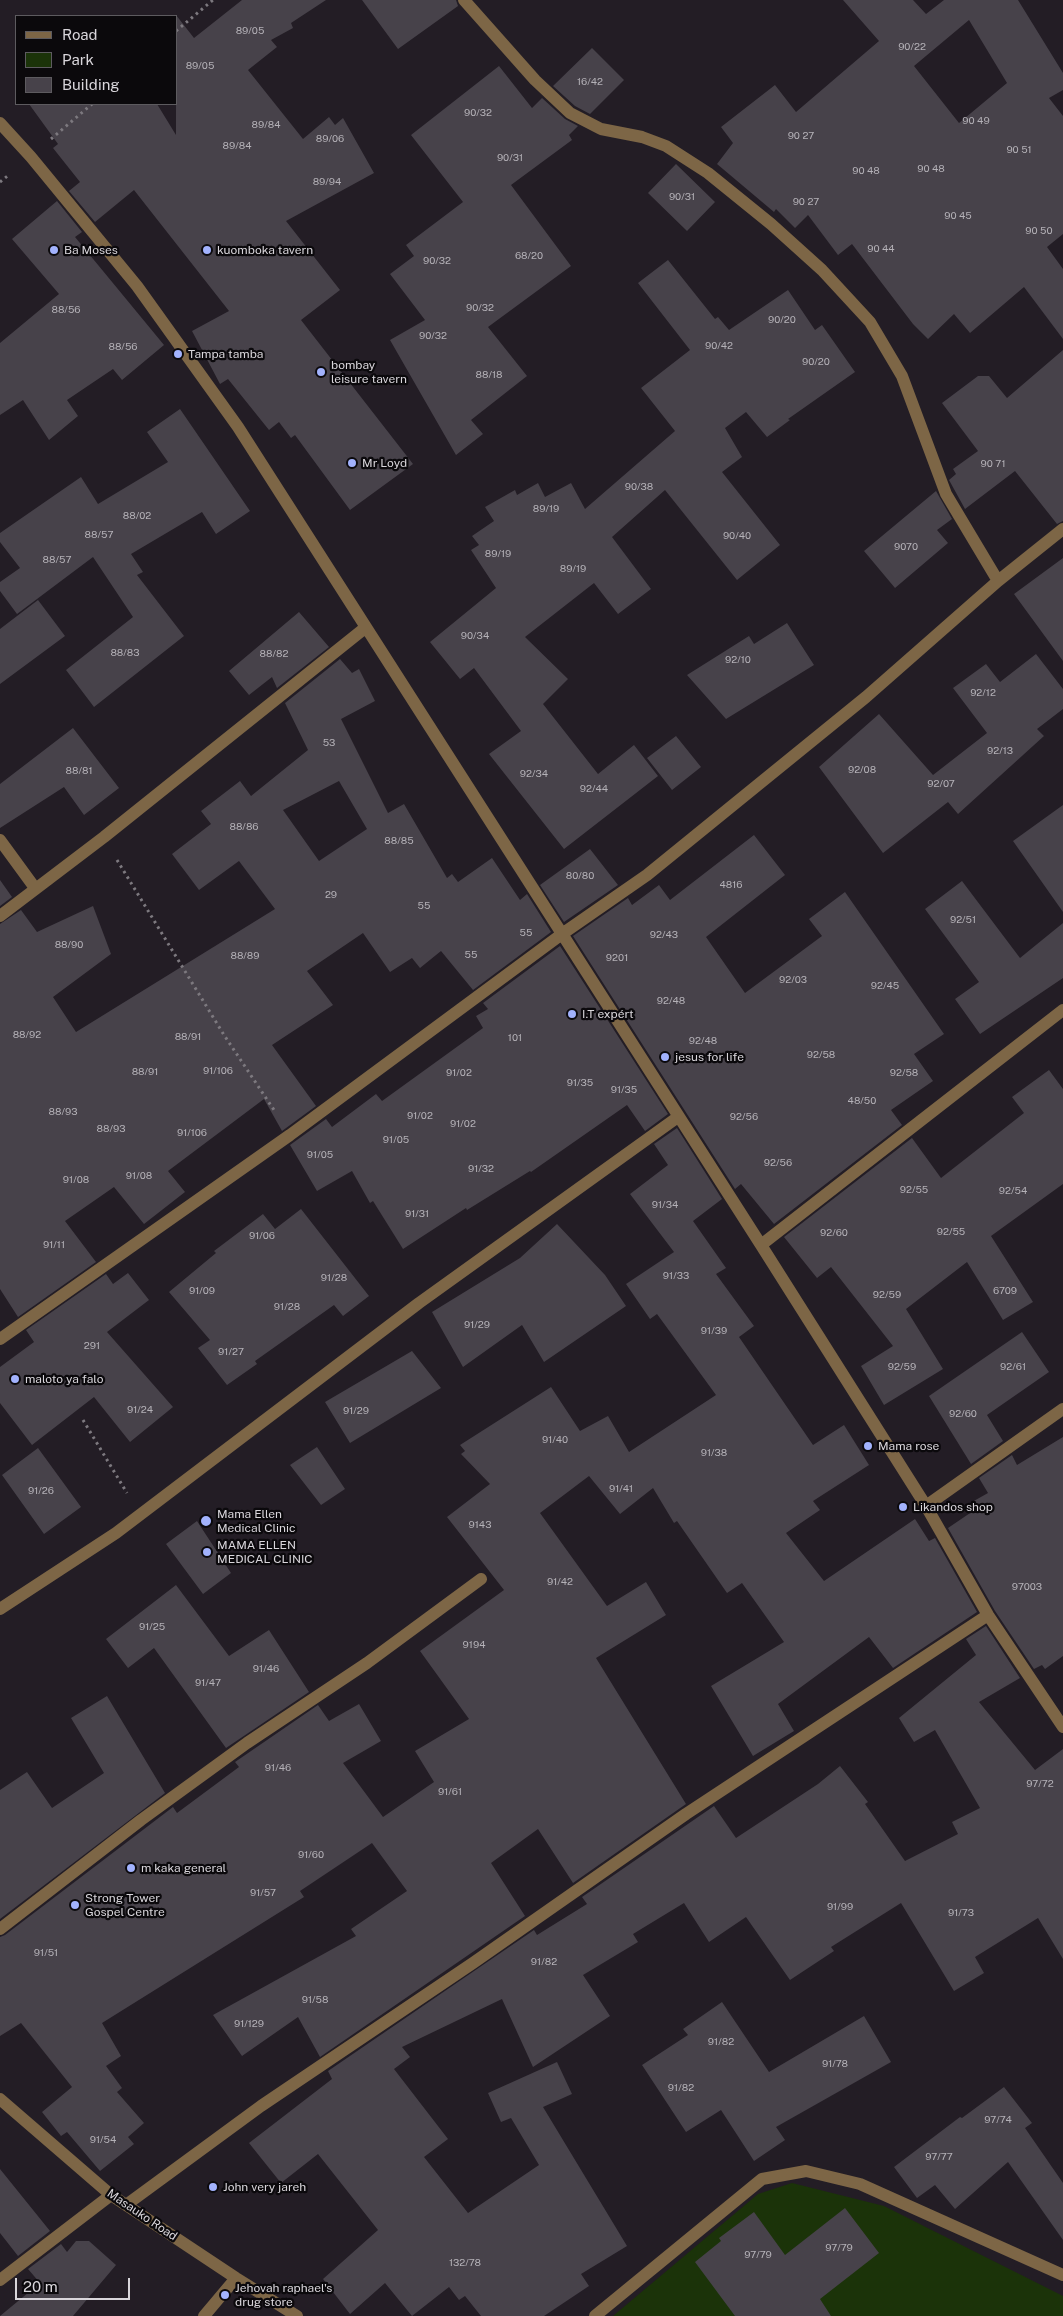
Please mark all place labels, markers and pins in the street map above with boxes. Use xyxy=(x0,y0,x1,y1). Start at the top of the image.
place label: Ba Moses xyxy=(64,243,118,257)
place label: kuomboka tavern xyxy=(217,243,313,257)
marker: Ba Moses xyxy=(48,244,60,256)
marker: kuomboka tavern xyxy=(201,244,213,256)
place label: Tampa tamba xyxy=(188,347,263,361)
marker: Tampa tamba xyxy=(172,348,184,360)
place label: bombay leisure tavern xyxy=(331,358,407,386)
marker: bombay leisure tavern xyxy=(315,366,327,378)
place label: Mr Loyd xyxy=(362,456,407,470)
marker: Mr Loyd xyxy=(346,457,358,469)
place label: I.T expért xyxy=(582,1007,634,1021)
marker: I.T expért xyxy=(566,1008,578,1020)
place label: jesus for life xyxy=(675,1050,744,1064)
marker: jesus for life xyxy=(659,1051,671,1063)
place label: maloto ya falo xyxy=(25,1372,103,1386)
marker: maloto ya falo xyxy=(9,1373,21,1385)
place label: Mama rose xyxy=(878,1439,939,1453)
marker: Mama rose xyxy=(862,1440,874,1452)
place label: Likandos shop xyxy=(913,1500,993,1514)
marker: Likandos shop xyxy=(897,1501,909,1513)
place label: Mama Ellen Medical Clinic xyxy=(217,1507,295,1535)
marker: Mama Ellen Medical Clinic xyxy=(199,1514,213,1528)
place label: MAMA ELLEN MEDICAL CLINIC xyxy=(217,1538,313,1566)
marker: MAMA ELLEN MEDICAL CLINIC xyxy=(201,1546,213,1558)
place label: m kaka general xyxy=(141,1861,226,1875)
marker: m kaka general xyxy=(125,1862,137,1874)
place label: Strong Tower Gospel Centre xyxy=(85,1891,165,1919)
marker: Strong Tower Gospel Centre xyxy=(69,1899,81,1911)
place label: John very jareh xyxy=(223,2180,306,2194)
marker: John very jareh xyxy=(207,2181,219,2193)
place label: Jehovah raphael's drug store xyxy=(235,2281,332,2309)
marker: Jehovah raphael's drug store xyxy=(219,2289,231,2301)

